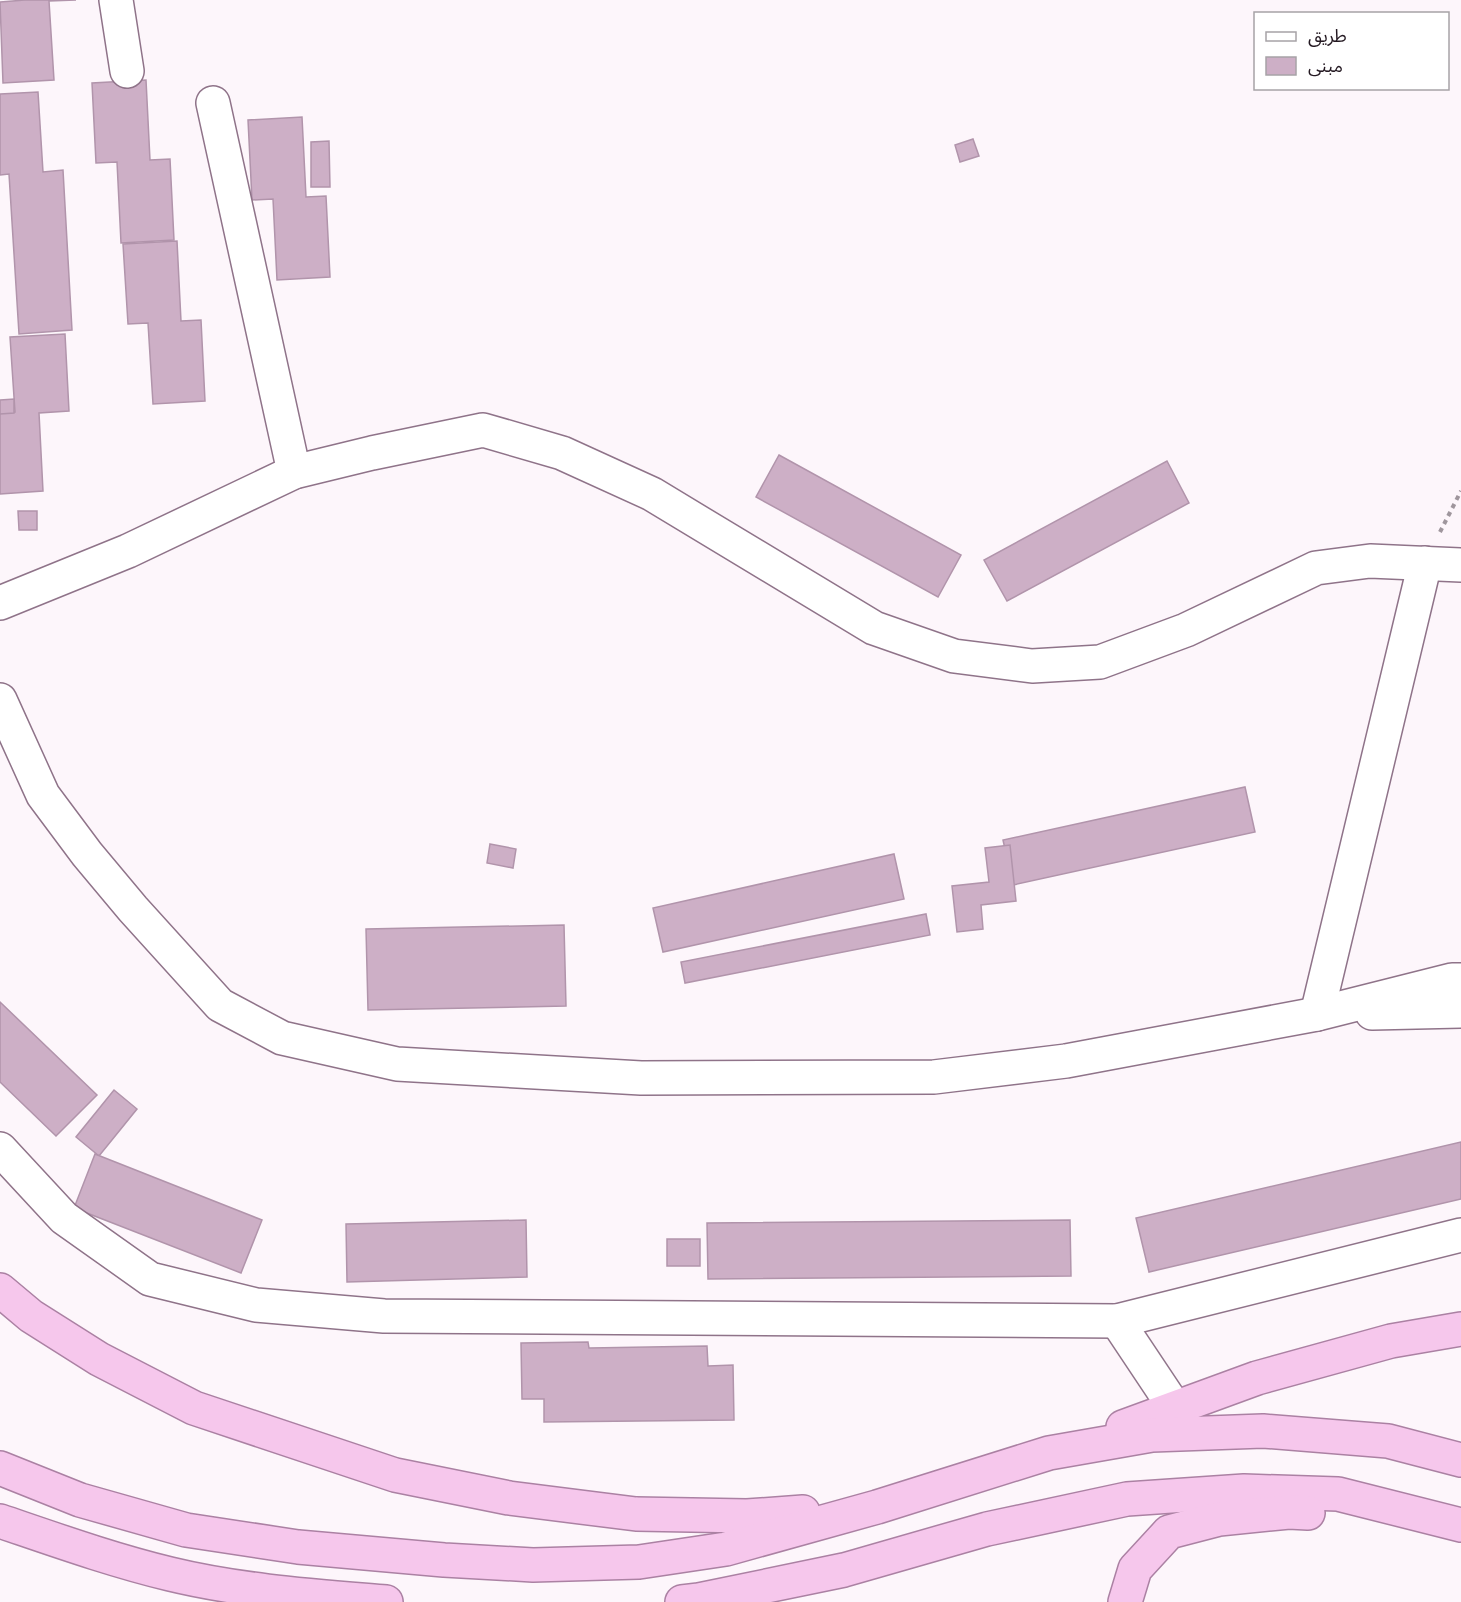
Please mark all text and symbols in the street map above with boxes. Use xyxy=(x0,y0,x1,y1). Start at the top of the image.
legend xyxy=(1254,12,1449,90)
text: طريق xyxy=(1308,25,1347,47)
text: مبنى xyxy=(1308,55,1343,77)

